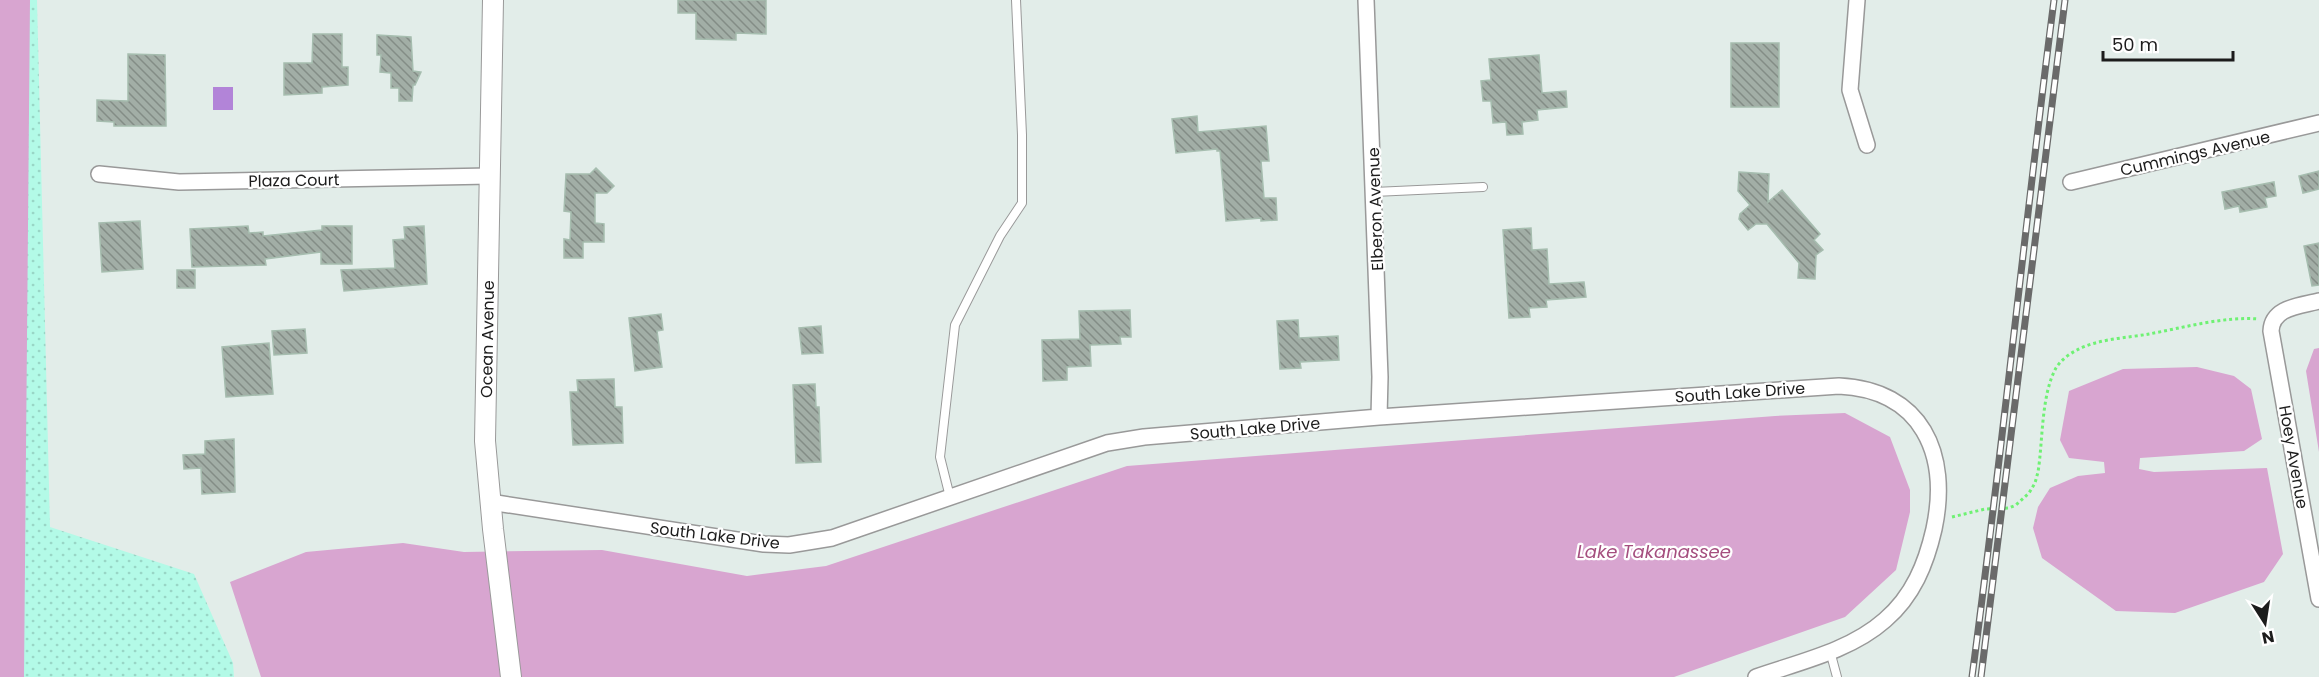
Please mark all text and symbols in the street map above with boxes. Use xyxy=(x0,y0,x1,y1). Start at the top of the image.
scale bar xyxy=(2103,24,2234,62)
text: 50 m xyxy=(2112,32,2158,57)
street label: Cummings Avenue xyxy=(2118,125,2272,182)
street label: Elberon Avenue xyxy=(1362,147,1389,271)
street label: Plaza Court xyxy=(248,168,340,193)
street label: Ocean Avenue xyxy=(475,280,500,398)
street label: South Lake Drive xyxy=(1674,376,1806,409)
street label: Hoey Avenue xyxy=(2273,404,2314,511)
street label: South Lake Drive xyxy=(1189,411,1321,446)
street label: South Lake Drive xyxy=(649,516,781,555)
water label: Lake Takanassee xyxy=(1577,539,1731,564)
north arrow xyxy=(2235,593,2295,653)
text: N xyxy=(2260,625,2276,650)

